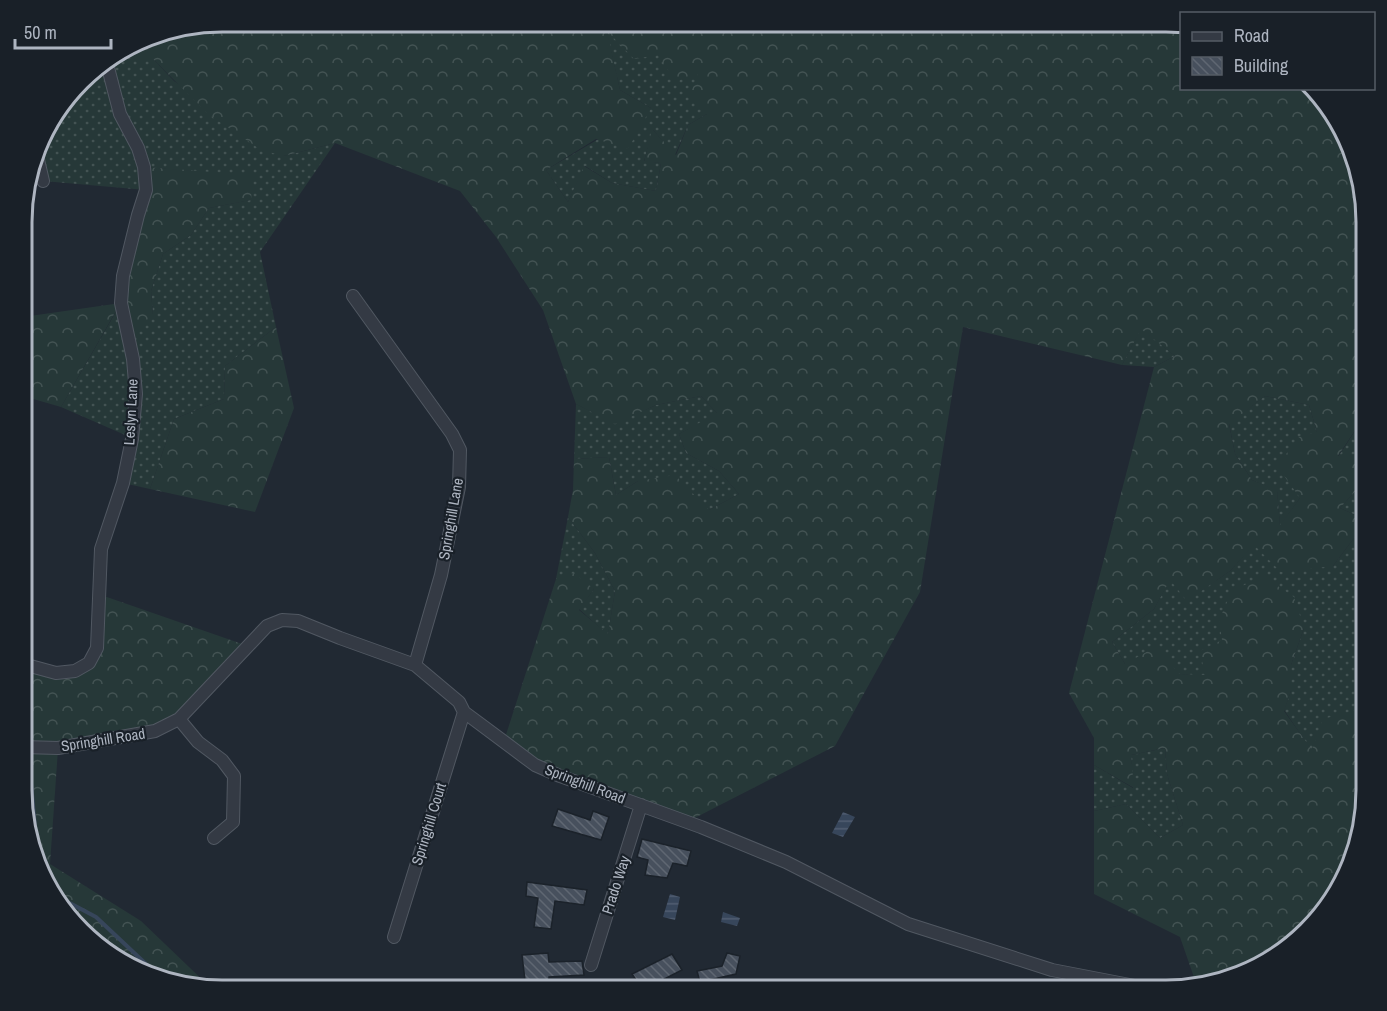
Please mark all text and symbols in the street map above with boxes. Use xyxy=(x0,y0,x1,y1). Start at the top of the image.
scale bar xyxy=(15,12,111,50)
legend xyxy=(1180,12,1375,90)
text: 50 m xyxy=(24,20,57,45)
text: Road xyxy=(1234,23,1269,48)
text: Building xyxy=(1234,53,1289,78)
street label: Leslyn Lane xyxy=(118,378,143,446)
street label: Springhill Lane xyxy=(433,476,468,561)
street label: Springhill Road xyxy=(59,723,146,757)
street label: Springhill Road xyxy=(542,759,629,809)
street label: Springhill Court xyxy=(406,779,451,868)
street label: Prado Way xyxy=(596,852,635,917)

